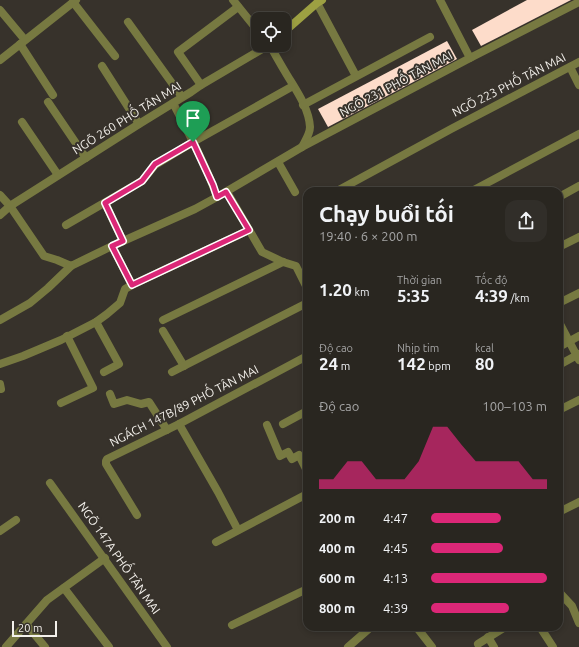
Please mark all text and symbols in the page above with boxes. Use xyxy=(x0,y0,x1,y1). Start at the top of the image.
map controls xyxy=(251,12,291,52)
button: locate xyxy=(251,12,291,52)
street label: NGÕ 231 PHỐ TÂN MAI xyxy=(336,46,454,119)
street label: NGÕ 223 PHỐ TÂN MAI xyxy=(449,48,568,119)
street label: NGÕ 260 PHỐ TÂN MAI xyxy=(69,76,183,156)
pin xyxy=(176,101,210,142)
icon: arrive xyxy=(182,107,204,129)
button: share xyxy=(505,200,547,242)
text: Chạy buổi tối xyxy=(319,201,454,226)
text: 19:40 · 6 × 200 m xyxy=(319,229,418,243)
text: Thời gian xyxy=(397,274,442,286)
text: Tốc độ xyxy=(475,274,508,286)
text: 1.20 xyxy=(319,280,352,299)
text: km xyxy=(352,286,370,298)
text: 5:35 xyxy=(397,286,430,305)
text: 4:39 xyxy=(475,286,508,305)
text: /km xyxy=(508,292,530,304)
text: Độ cao xyxy=(319,342,353,354)
text: Nhịp tim xyxy=(397,342,439,354)
text: kcal xyxy=(475,342,494,354)
text: 24 xyxy=(319,354,338,373)
text: 142 xyxy=(397,354,426,373)
text: 80 xyxy=(475,354,494,373)
street label: NGÁCH 147B/89 PHỐ TÂN MAI xyxy=(106,360,260,449)
text: m xyxy=(338,360,350,372)
text: bpm xyxy=(426,360,451,372)
text: Độ cao xyxy=(319,399,359,413)
text: 100–103 m xyxy=(482,399,547,413)
street label: NGÕ 147A PHỐ TÂN MAI xyxy=(76,498,165,616)
text: 200 m xyxy=(319,511,355,525)
text: 4:47 xyxy=(383,511,408,525)
text: 400 m xyxy=(319,541,355,555)
text: 4:45 xyxy=(383,541,408,555)
text: 600 m xyxy=(319,571,355,585)
text: 4:13 xyxy=(383,571,408,585)
text: 800 m xyxy=(319,601,355,615)
text: 4:39 xyxy=(383,601,408,615)
scale bar xyxy=(12,619,57,638)
text: 20 m xyxy=(18,622,42,634)

